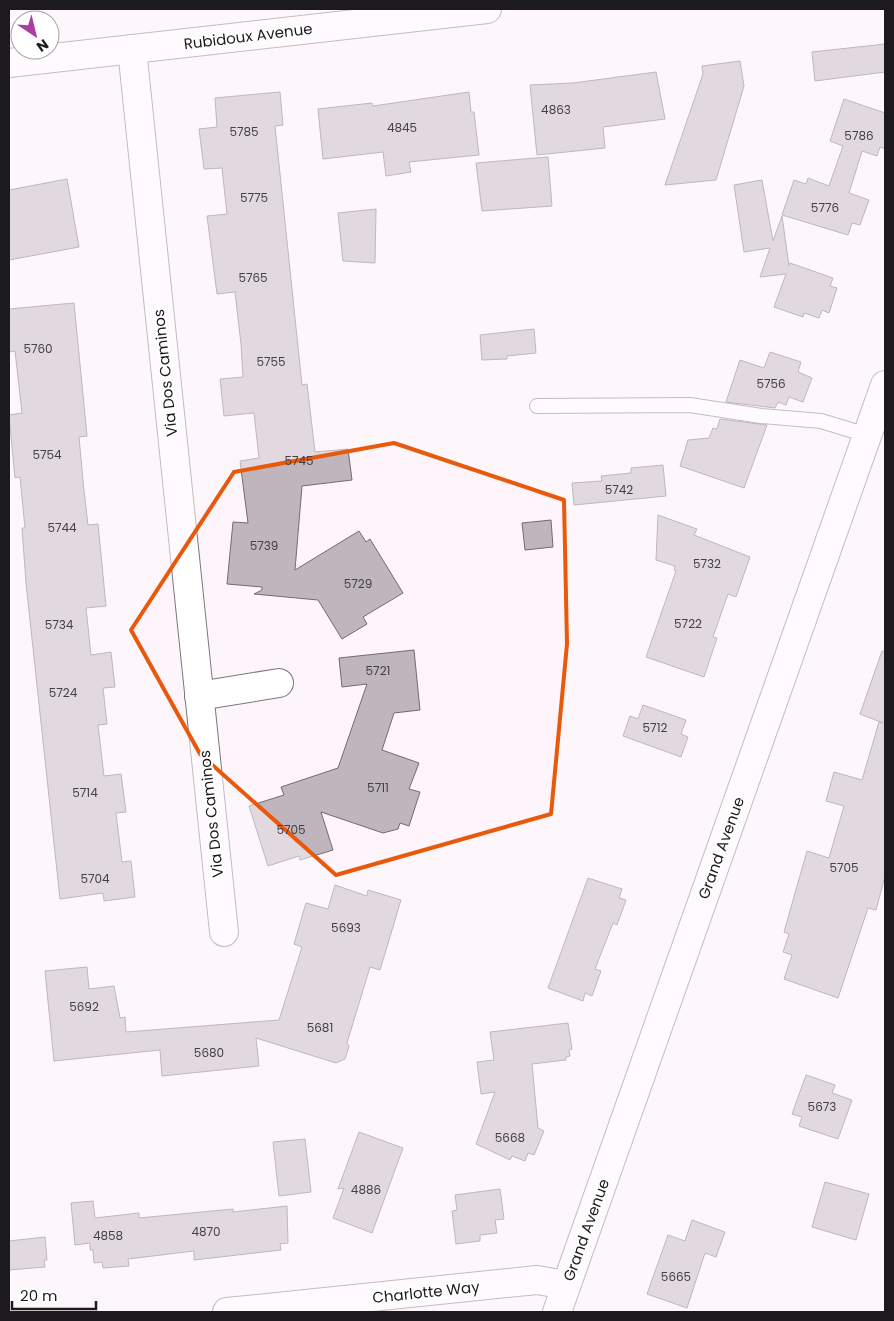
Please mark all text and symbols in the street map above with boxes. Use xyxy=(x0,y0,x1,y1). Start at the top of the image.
north arrow xyxy=(10,10,60,60)
street label: Rubidoux Avenue xyxy=(182,18,314,54)
text: N xyxy=(32,34,53,57)
house number: 4863 xyxy=(541,101,571,118)
house number: 4845 xyxy=(387,119,417,136)
house number: 5785 xyxy=(229,123,259,140)
house number: 5786 xyxy=(844,127,874,144)
house number: 5775 xyxy=(240,189,268,206)
house number: 5776 xyxy=(811,199,839,216)
house number: 5765 xyxy=(238,269,268,286)
street label: Via Dos Caminos xyxy=(148,308,182,438)
house number: 5760 xyxy=(23,340,53,357)
house number: 5755 xyxy=(256,353,286,370)
house number: 5756 xyxy=(756,375,786,392)
house number: 5754 xyxy=(32,446,62,463)
house number: 5745 xyxy=(284,452,314,469)
house number: 5742 xyxy=(605,481,633,498)
house number: 5744 xyxy=(47,519,77,536)
house number: 5739 xyxy=(250,537,278,554)
house number: 5732 xyxy=(693,555,721,572)
house number: 5729 xyxy=(344,575,372,592)
house number: 5722 xyxy=(674,615,702,632)
house number: 5734 xyxy=(45,616,74,633)
house number: 5721 xyxy=(366,662,390,679)
house number: 5724 xyxy=(49,684,78,701)
house number: 5712 xyxy=(643,719,668,736)
street label: Via Dos Caminos xyxy=(194,749,228,879)
house number: 5711 xyxy=(367,779,389,796)
house number: 5714 xyxy=(72,784,98,801)
street label: Grand Avenue xyxy=(693,794,749,902)
house number: 5705 xyxy=(276,821,306,838)
house number: 5705 xyxy=(829,859,859,876)
house number: 5704 xyxy=(80,870,110,887)
house number: 5693 xyxy=(331,919,361,936)
house number: 5692 xyxy=(69,998,99,1015)
house number: 5681 xyxy=(307,1019,333,1036)
house number: 5680 xyxy=(194,1044,224,1061)
house number: 5673 xyxy=(808,1098,836,1115)
house number: 5668 xyxy=(495,1129,525,1146)
street label: Grand Avenue xyxy=(558,1176,614,1284)
house number: 4886 xyxy=(351,1181,381,1198)
house number: 4870 xyxy=(191,1223,221,1240)
house number: 4858 xyxy=(93,1227,123,1244)
house number: 5665 xyxy=(661,1268,691,1285)
street label: Charlotte Way xyxy=(371,1276,481,1308)
scale bar xyxy=(12,1278,96,1310)
text: 20 m xyxy=(20,1285,58,1306)

